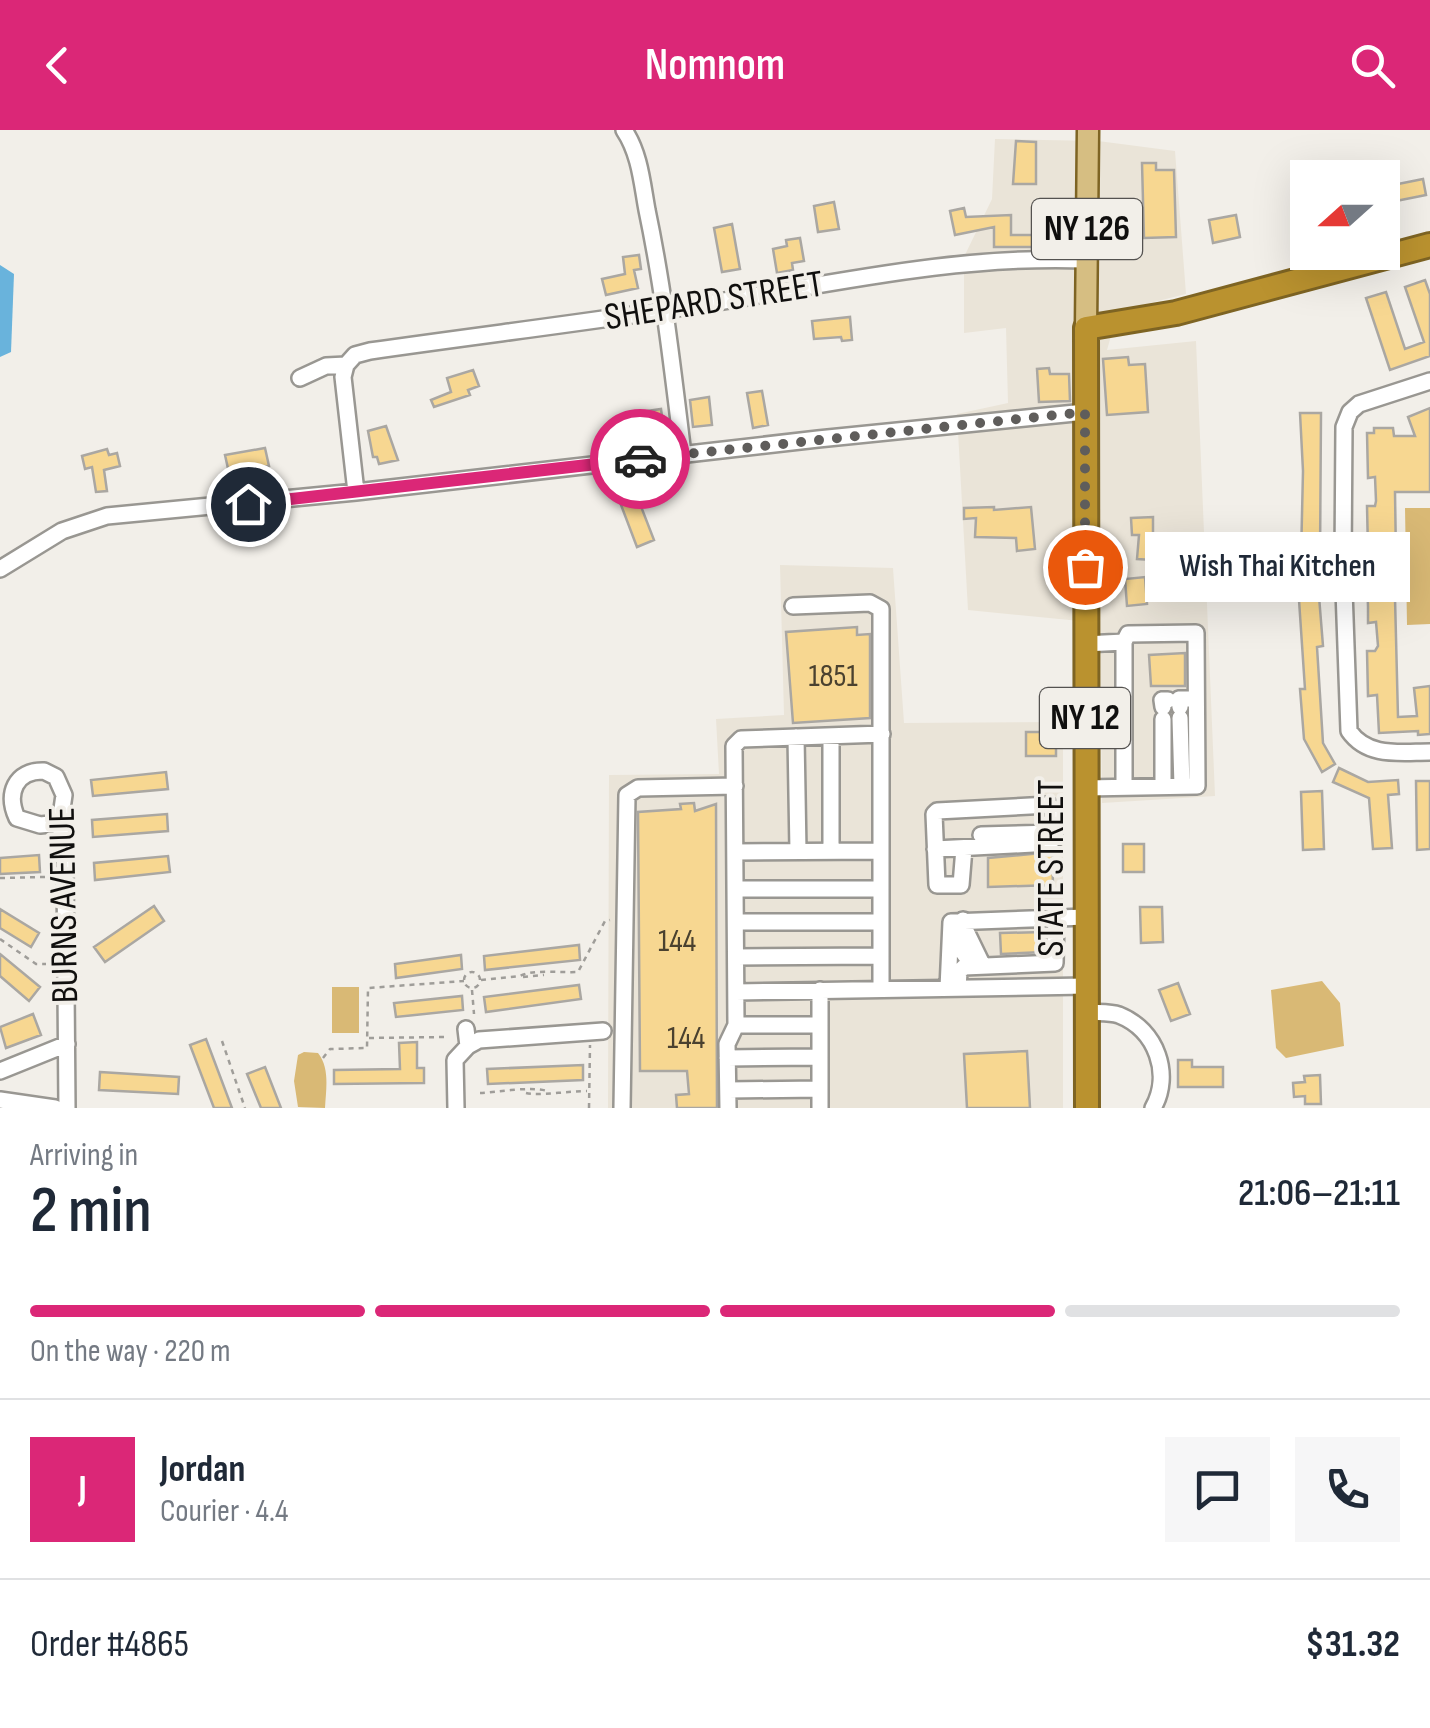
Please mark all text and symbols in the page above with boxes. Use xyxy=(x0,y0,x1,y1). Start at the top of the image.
icon: back xyxy=(30,38,85,93)
text: Nomnom xyxy=(645,38,785,93)
icon: search xyxy=(1345,38,1400,93)
north arrow xyxy=(1290,160,1400,270)
map controls xyxy=(1290,160,1400,270)
road number: NY 126 xyxy=(1032,199,1142,259)
street label: SHEPARD STREET xyxy=(602,262,826,340)
courier xyxy=(590,409,690,509)
icon: car xyxy=(613,432,668,487)
pin xyxy=(206,462,291,547)
icon: home xyxy=(221,477,276,532)
pin xyxy=(1043,525,1128,610)
callout: Wish Thai Kitchen xyxy=(1145,532,1410,602)
icon: bag xyxy=(1058,540,1113,595)
text: Wish Thai Kitchen xyxy=(1179,547,1376,586)
house number: 1851 xyxy=(808,657,858,696)
road number: NY 12 xyxy=(1040,688,1130,748)
street label: STATE STREET xyxy=(1029,779,1074,957)
street label: BURNS AVENUE xyxy=(40,806,88,1004)
house number: 144 xyxy=(658,922,696,961)
house number: 144 xyxy=(667,1019,705,1058)
text: Arriving in xyxy=(30,1136,138,1175)
text: 21:06–21:11 xyxy=(1238,1171,1400,1216)
text: 2 min xyxy=(30,1173,152,1251)
text: On the way · 220 m xyxy=(30,1332,231,1371)
button: chat xyxy=(1165,1437,1270,1542)
button: phone xyxy=(1295,1437,1400,1542)
text: Jordan xyxy=(160,1447,245,1492)
text: J xyxy=(78,1467,87,1512)
text: Courier · 4.4 xyxy=(160,1492,288,1531)
text: Order #4865 xyxy=(30,1622,189,1667)
text: $31.32 xyxy=(1305,1622,1400,1667)

